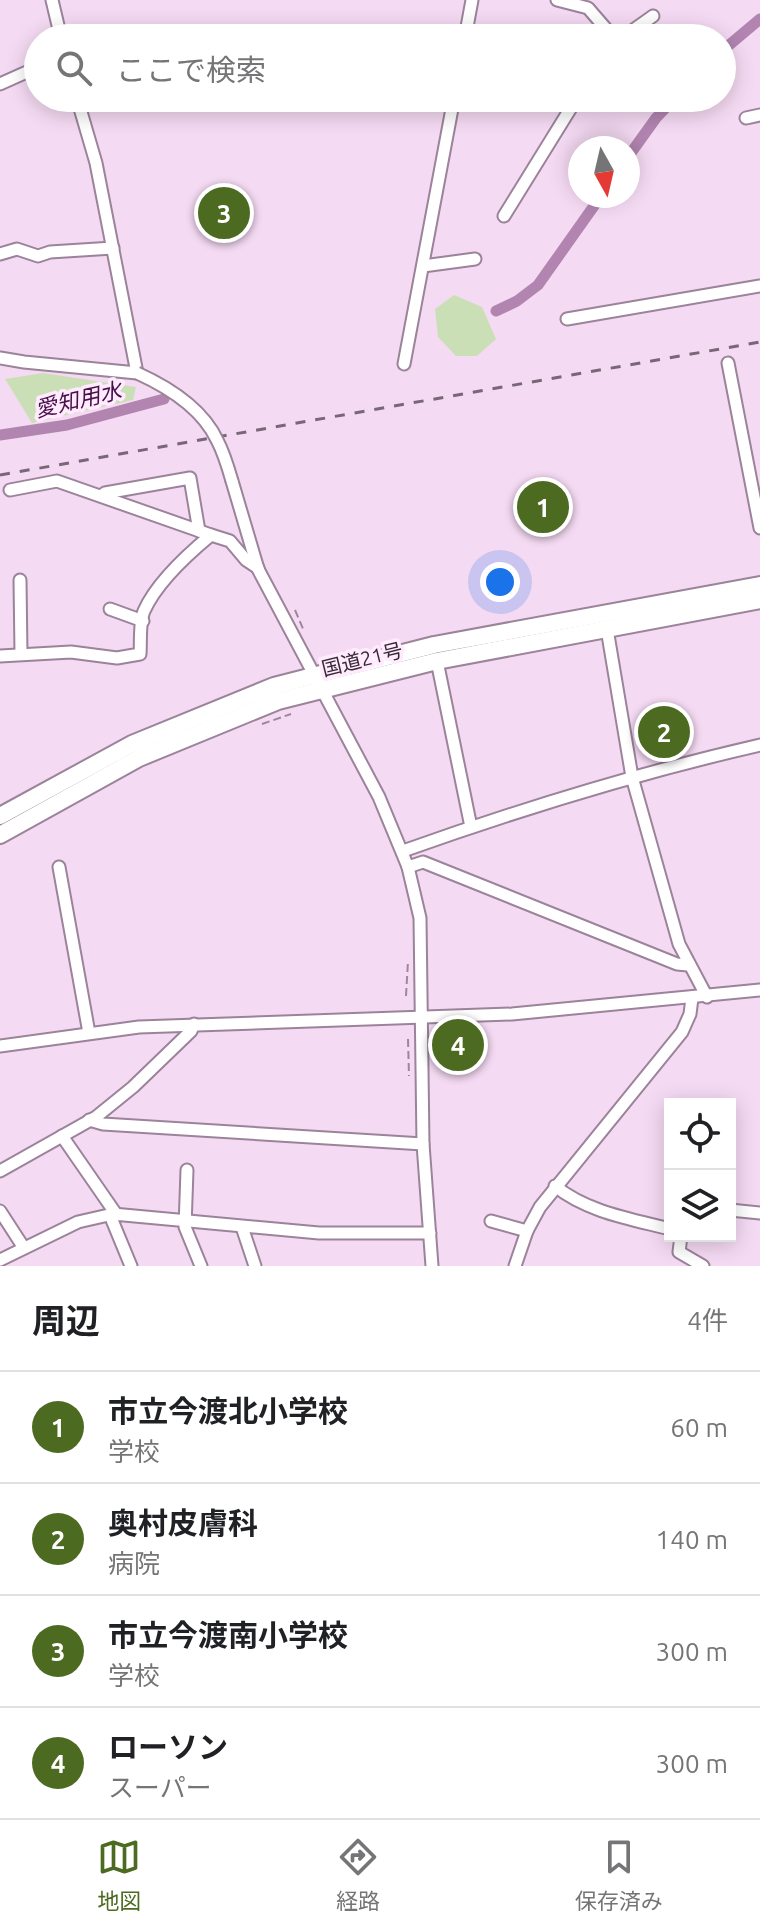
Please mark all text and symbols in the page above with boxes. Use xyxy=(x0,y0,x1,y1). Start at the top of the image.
search box xyxy=(24,24,736,112)
icon: search xyxy=(52,46,96,90)
text: ここで検索 xyxy=(116,53,266,87)
north arrow xyxy=(568,136,640,208)
pin: 3 xyxy=(198,183,250,243)
water label: 愛知用水 xyxy=(32,376,126,421)
pin: 1 xyxy=(517,477,569,537)
your location xyxy=(480,562,520,602)
street label: 国道21号 xyxy=(319,638,405,680)
pin: 2 xyxy=(638,702,690,762)
pin: 4 xyxy=(432,1015,484,1075)
map controls xyxy=(664,1098,736,1242)
button: locate xyxy=(664,1098,736,1170)
button: layers xyxy=(664,1170,736,1242)
text: 周辺 xyxy=(32,1301,100,1339)
text: 4件 xyxy=(687,1306,728,1335)
text: 市立今渡北小学校 xyxy=(108,1394,348,1428)
text: 1 xyxy=(51,1413,65,1442)
text: 60 m xyxy=(670,1413,728,1442)
text: 学校 xyxy=(108,1437,160,1466)
text: 奥村皮膚科 xyxy=(108,1506,258,1540)
text: 2 xyxy=(51,1525,65,1554)
text: 140 m xyxy=(656,1525,728,1554)
text: 病院 xyxy=(108,1549,160,1578)
text: 市立今渡南小学校 xyxy=(108,1618,348,1652)
text: 3 xyxy=(51,1637,65,1666)
text: 300 m xyxy=(656,1637,728,1666)
text: 学校 xyxy=(108,1661,160,1690)
text: ローソン xyxy=(108,1730,228,1764)
text: 4 xyxy=(51,1749,65,1778)
text: 300 m xyxy=(656,1749,728,1778)
text: スーパー xyxy=(108,1773,212,1802)
tab: 地図 xyxy=(97,1835,141,1915)
tab: 経路 xyxy=(336,1835,380,1915)
tab: 保存済み xyxy=(575,1835,663,1915)

